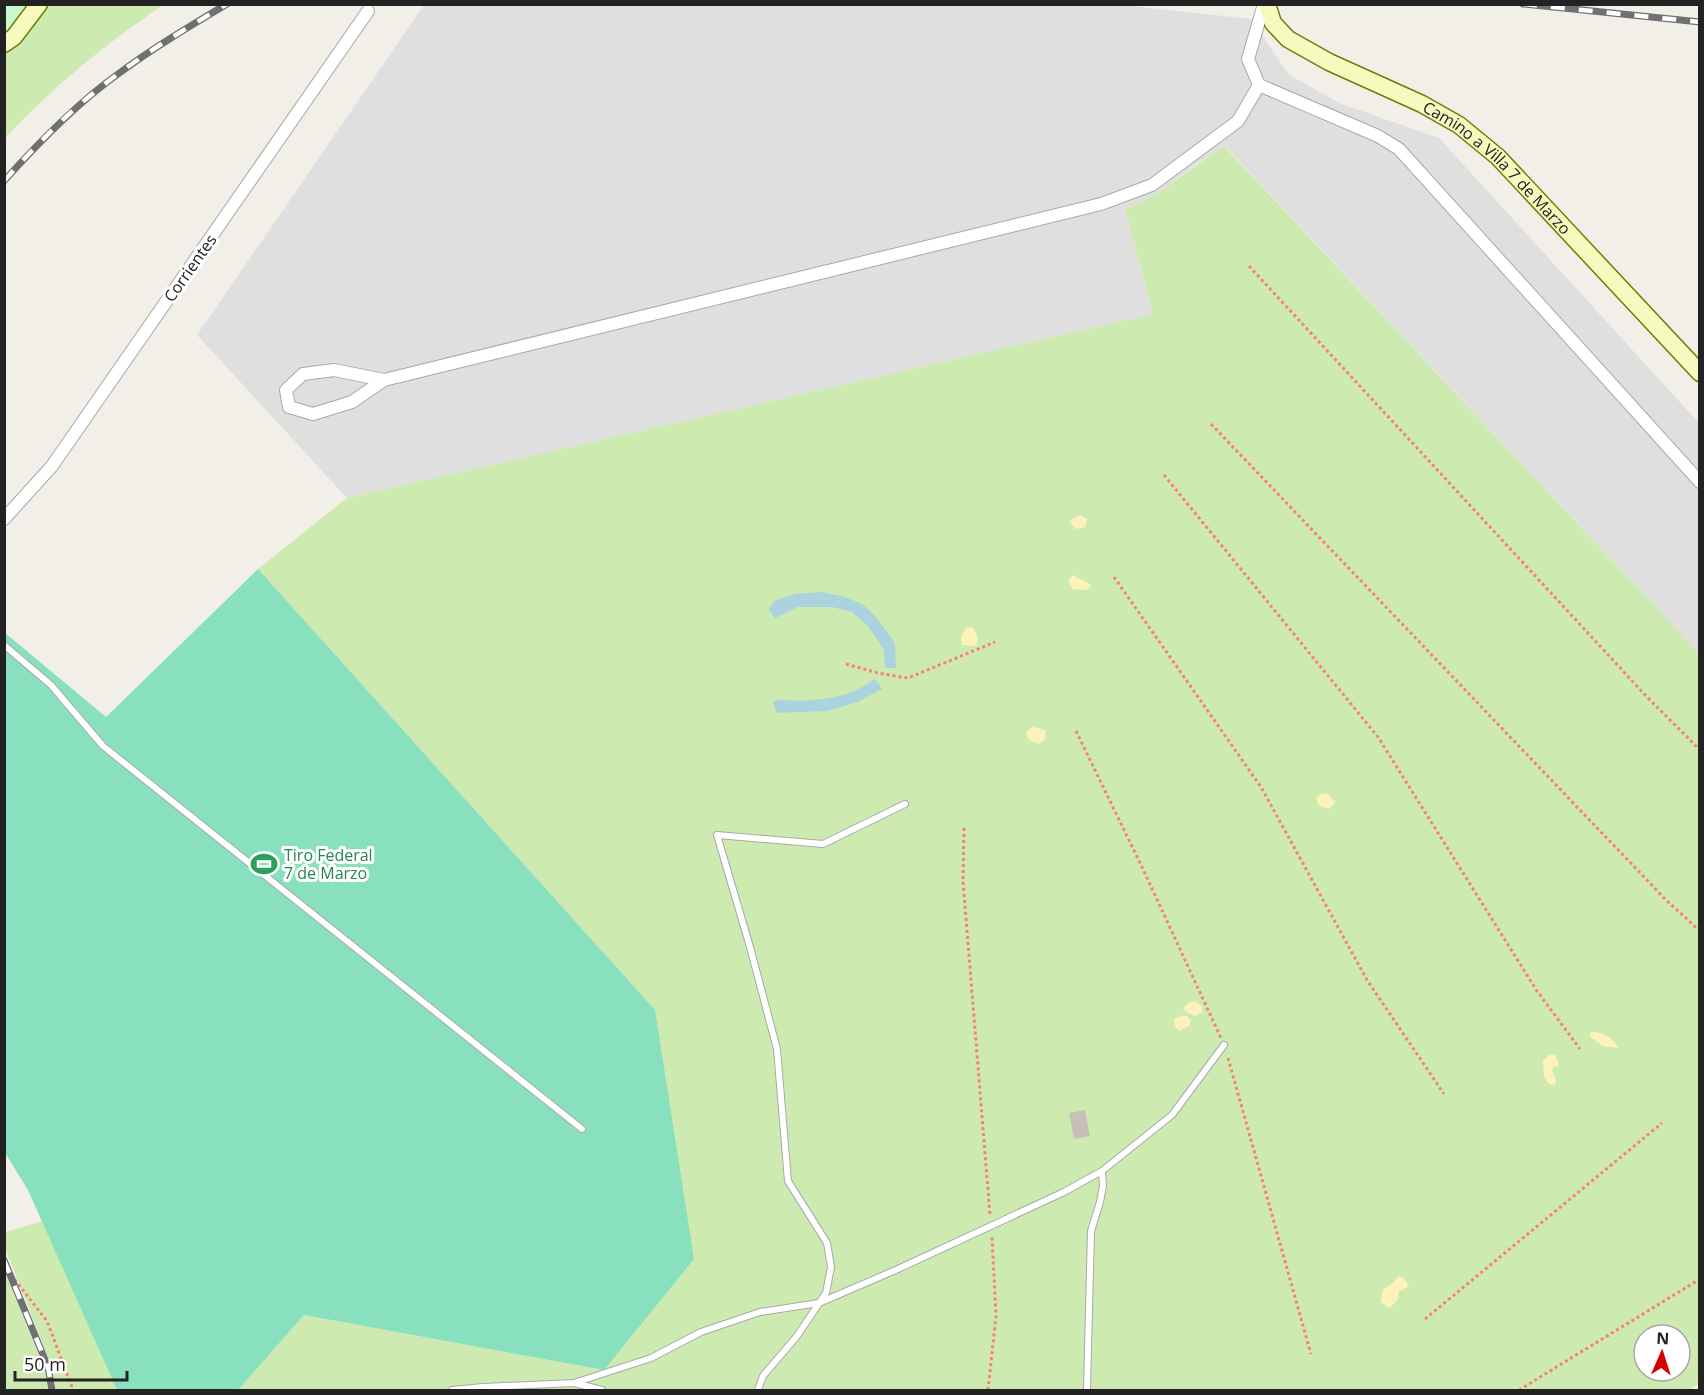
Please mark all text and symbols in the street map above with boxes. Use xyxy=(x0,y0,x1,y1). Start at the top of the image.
street label: Camino a Villa 7 de Marzo xyxy=(1419,96,1576,239)
street label: Corrientes xyxy=(159,230,221,306)
place label: Tiro Federal 7 de Marzo xyxy=(284,844,373,884)
sports icon: Tiro Federal 7 de Marzo xyxy=(249,849,279,879)
north arrow xyxy=(1632,1323,1692,1383)
text: N xyxy=(1656,1327,1670,1349)
scale bar xyxy=(15,1344,128,1382)
text: 50 m xyxy=(24,1352,66,1376)

